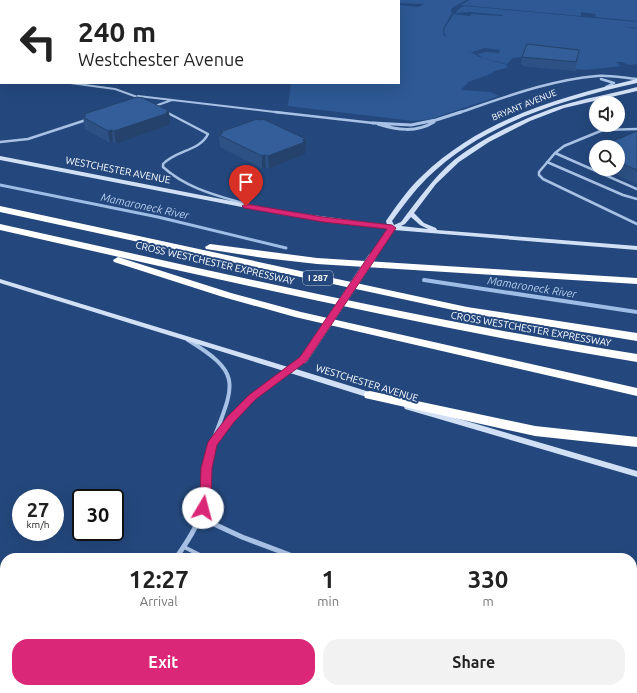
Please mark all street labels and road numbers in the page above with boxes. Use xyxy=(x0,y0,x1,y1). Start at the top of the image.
street label: BRYANT AVENUE xyxy=(490,87,558,123)
street label: WESTCHESTER AVENUE xyxy=(65,154,172,186)
street label: CROSS WESTCHESTER EXPRESSWAY xyxy=(134,239,296,287)
road number: I 287 xyxy=(303,271,333,285)
street label: CROSS WESTCHESTER EXPRESSWAY xyxy=(450,309,612,349)
street label: WESTCHESTER AVENUE xyxy=(314,362,420,404)

